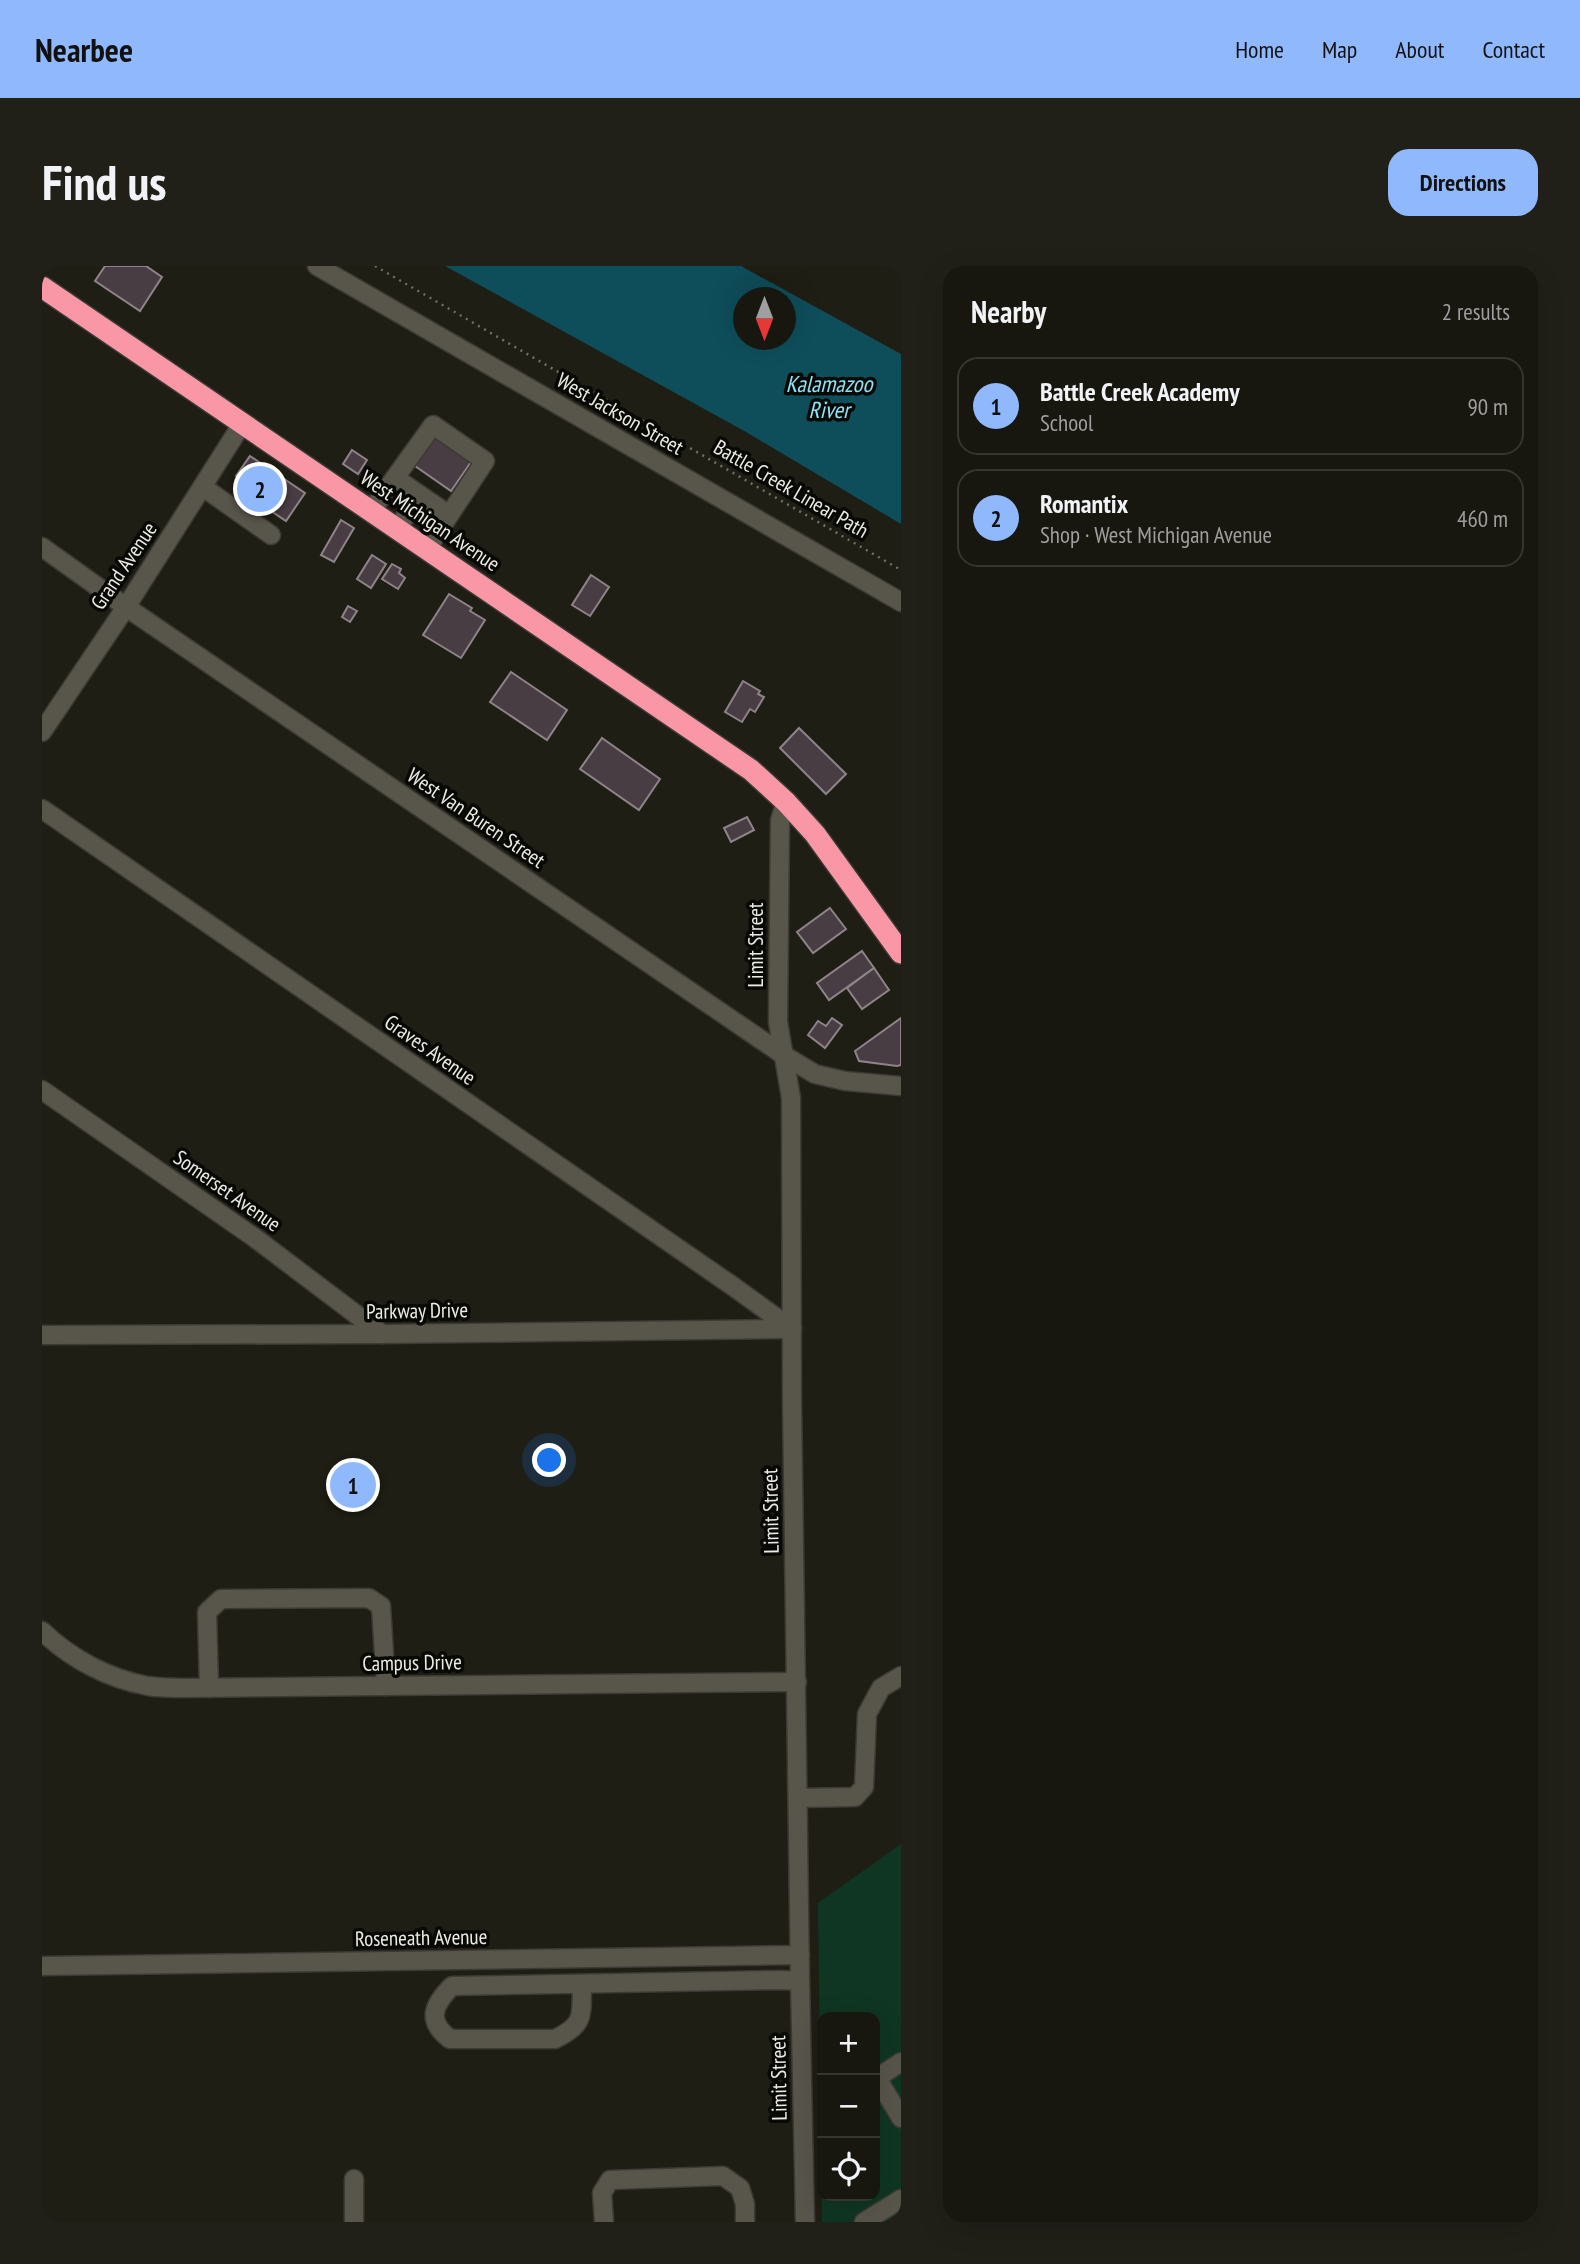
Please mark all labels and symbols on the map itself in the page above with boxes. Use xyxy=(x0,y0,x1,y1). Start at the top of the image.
north arrow xyxy=(733,287,796,350)
street label: West Jackson Street xyxy=(552,366,689,461)
water label: Kalamazoo River xyxy=(786,369,874,424)
street label: Battle Creek Linear Path xyxy=(709,433,873,544)
pin: 2 xyxy=(237,463,283,515)
street label: West Michigan Avenue xyxy=(355,464,505,577)
street label: Grand Avenue xyxy=(84,517,163,615)
street label: West Van Buren Street xyxy=(402,762,550,874)
street label: Limit Street xyxy=(742,902,769,988)
street label: Graves Avenue xyxy=(379,1008,481,1091)
street label: Somerset Avenue xyxy=(168,1144,286,1237)
street label: Parkway Drive xyxy=(366,1296,468,1325)
your location xyxy=(532,1443,566,1477)
pin: 1 xyxy=(330,1459,376,1511)
street label: Limit Street xyxy=(756,1468,785,1554)
street label: Campus Drive xyxy=(362,1648,462,1677)
street label: Roseneath Avenue xyxy=(355,1923,487,1952)
street label: Limit Street xyxy=(764,2035,793,2121)

